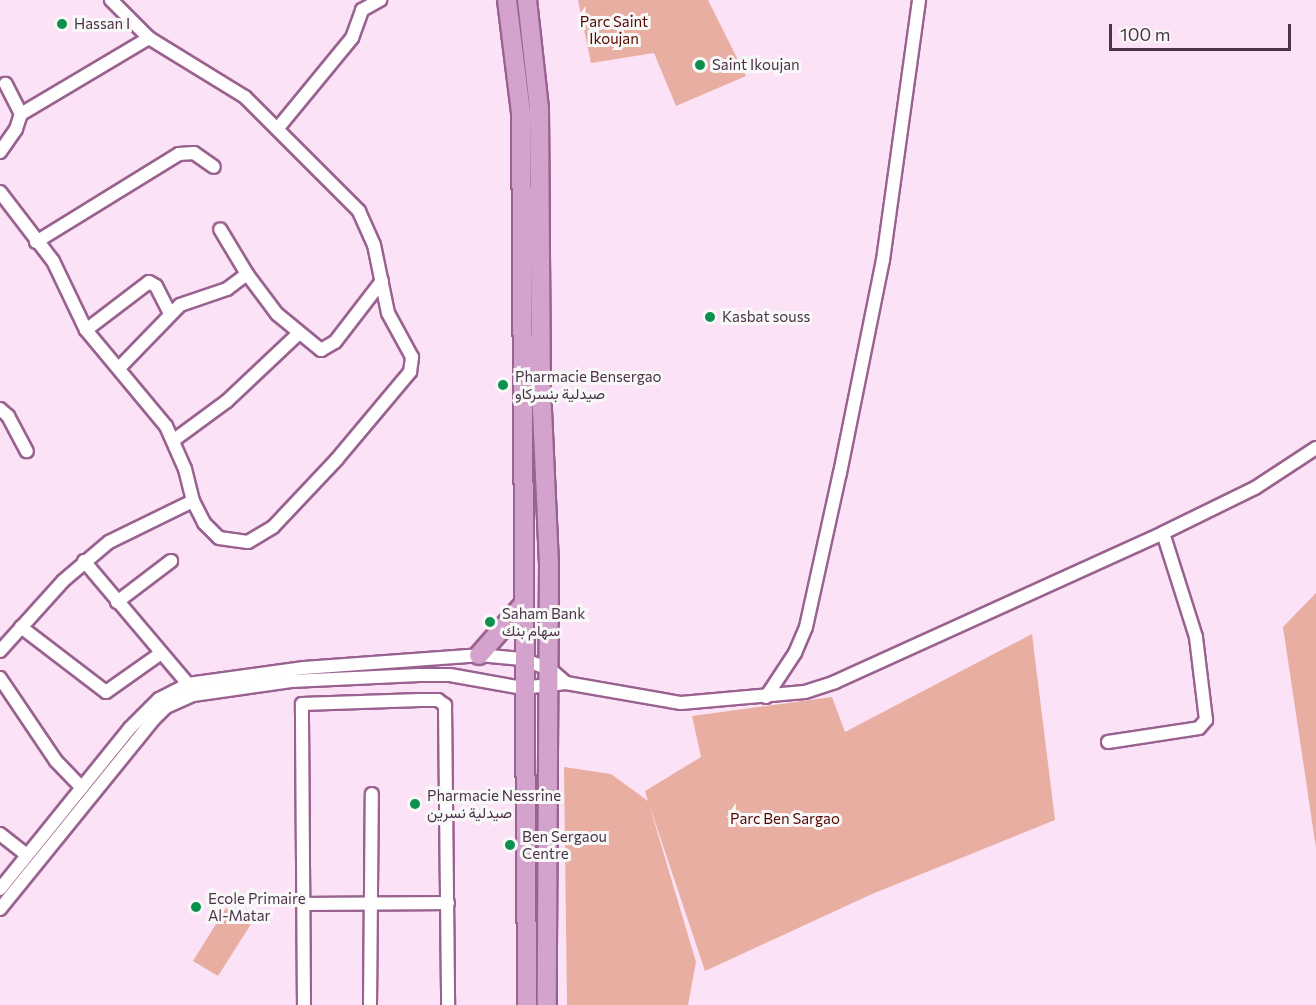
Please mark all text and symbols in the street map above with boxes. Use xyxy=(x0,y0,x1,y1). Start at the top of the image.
park label: Parc Saint Ikoujan xyxy=(580,12,648,47)
scale bar xyxy=(1112,12,1294,50)
place label: Hassan I xyxy=(74,15,130,33)
marker: Hassan I xyxy=(55,17,69,31)
text: 100 m xyxy=(1120,23,1170,45)
place label: Saint Ikoujan xyxy=(712,56,800,74)
marker: Saint Ikoujan xyxy=(693,58,707,72)
place label: Kasbat souss xyxy=(722,308,810,326)
marker: Kasbat souss xyxy=(703,310,717,324)
place label: Pharmacie Bensergao صيدلية بنسركاو xyxy=(515,367,662,402)
marker: Pharmacie Bensergao صيدلية بنسركاو xyxy=(496,378,510,392)
place label: Saham Bank سهام بنك xyxy=(502,604,585,639)
marker: Saham Bank سهام بنك xyxy=(483,615,497,629)
place label: Pharmacie Nessrine صيدلية نسرين xyxy=(427,786,561,821)
marker: Pharmacie Nessrine صيدلية نسرين xyxy=(408,797,422,811)
park label: Parc Ben Sargao xyxy=(730,810,840,828)
place label: Ben Sergaou Centre xyxy=(522,827,607,862)
marker: Ben Sergaou Centre xyxy=(503,838,517,852)
place label: Ecole Primaire Al-Matar xyxy=(208,889,306,924)
marker: Ecole Primaire Al-Matar xyxy=(189,900,203,914)

